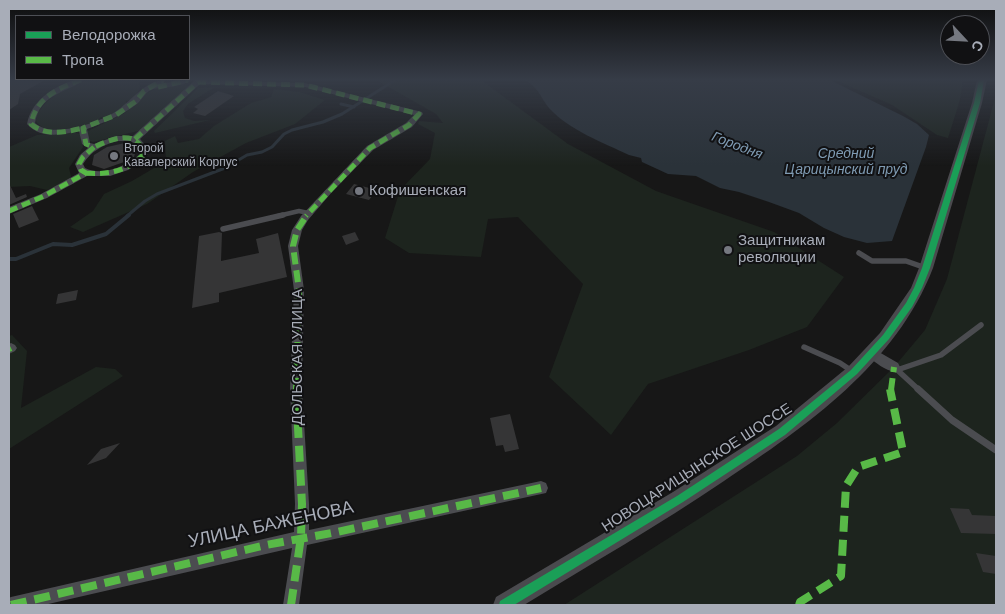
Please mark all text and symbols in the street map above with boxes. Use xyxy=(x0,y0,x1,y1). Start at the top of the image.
legend xyxy=(15,15,190,80)
north arrow xyxy=(940,15,990,65)
text: Велодорожка xyxy=(62,26,156,43)
text: С xyxy=(968,38,987,54)
text: Тропа xyxy=(62,51,103,68)
water label: Городня xyxy=(709,129,765,163)
place label: Второй Кавалерский Корпус xyxy=(124,142,238,170)
water label: Средний Царицынский пруд xyxy=(785,146,907,178)
marker: Второй Кавалерский Корпус xyxy=(108,150,120,162)
place label: Кофишенская xyxy=(369,182,466,200)
marker: Кофишенская xyxy=(353,185,365,197)
place label: Защитникам революции xyxy=(738,232,825,267)
marker: Защитникам революции xyxy=(722,244,734,256)
street label: ДОЛЬСКАЯ УЛИЦА xyxy=(289,289,307,425)
street label: НОВОЦАРИЦЫНСКОЕ ШОССЕ xyxy=(599,400,795,536)
street label: УЛИЦА БАЖЕНОВА xyxy=(186,497,356,553)

